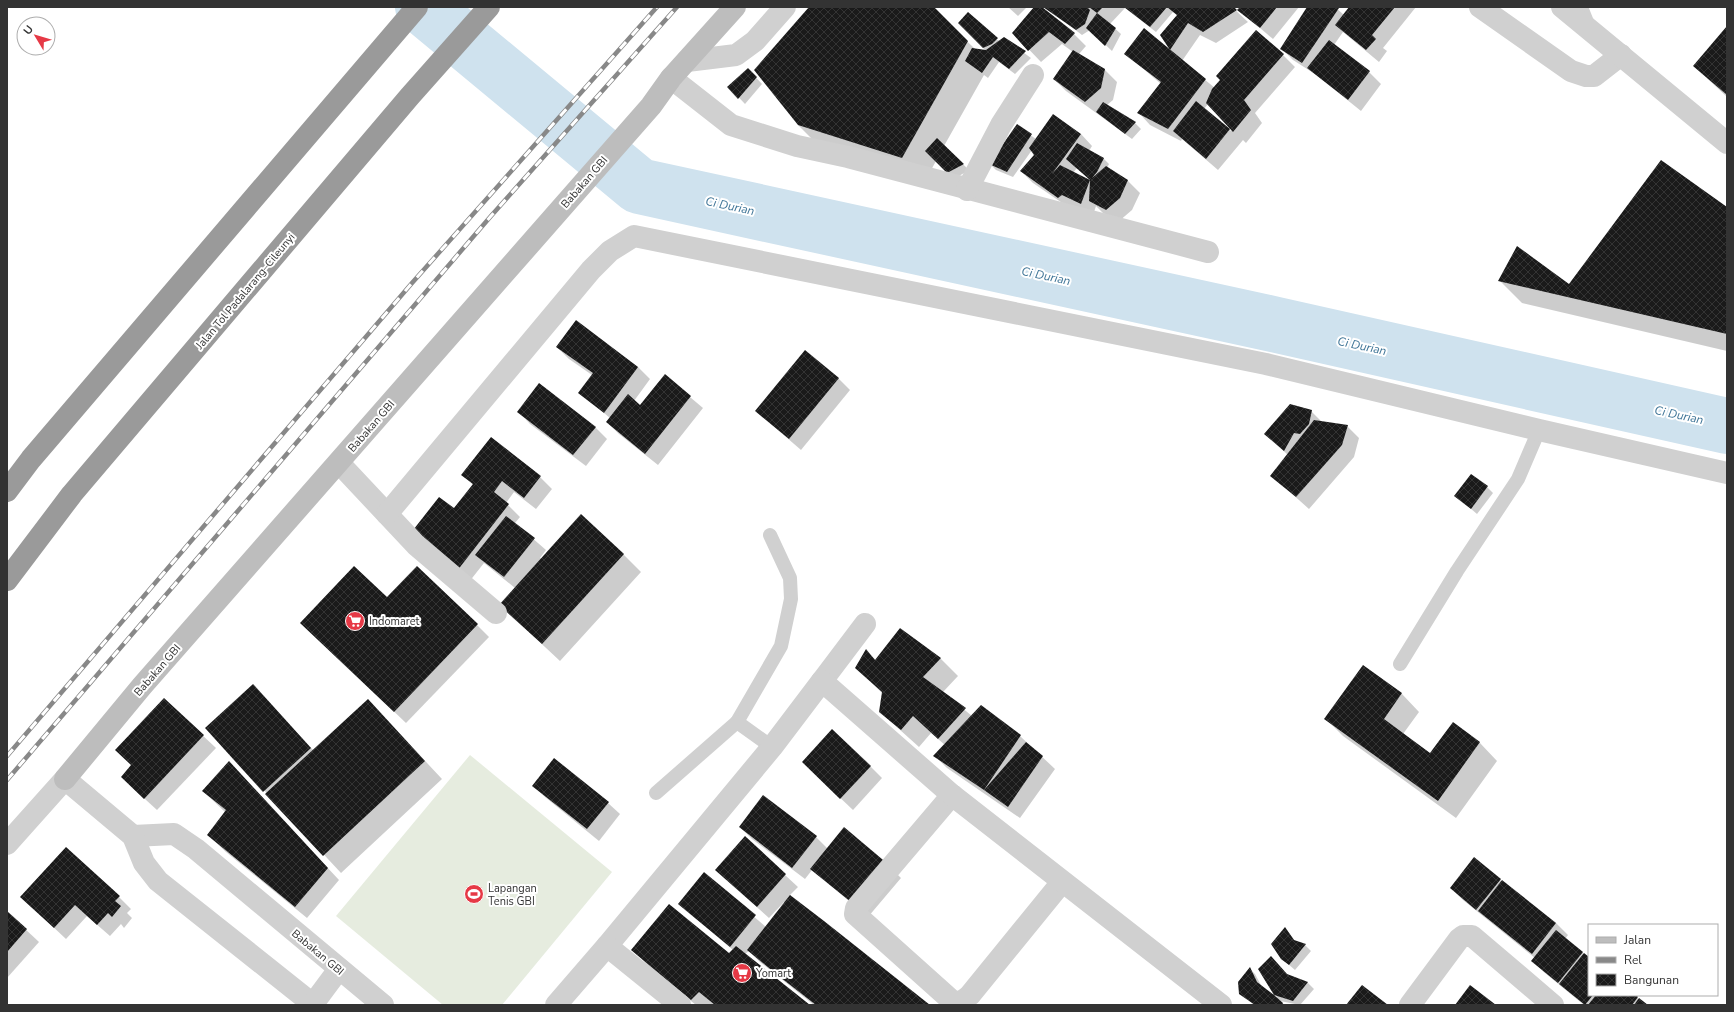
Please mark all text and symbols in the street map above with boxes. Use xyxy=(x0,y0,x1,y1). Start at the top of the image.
north arrow xyxy=(16,16,56,56)
text: U xyxy=(20,22,37,38)
street label: Babakan GBI xyxy=(558,153,611,211)
water label: Ci Durian xyxy=(704,193,756,219)
street label: Jalan Tol Padalarang–Cileunyi xyxy=(192,230,298,353)
water label: Ci Durian xyxy=(1020,263,1072,289)
water label: Ci Durian xyxy=(1336,333,1388,359)
street label: Babakan GBI xyxy=(345,397,398,455)
water label: Ci Durian xyxy=(1653,402,1705,428)
supermarket icon: Indomaret xyxy=(344,610,366,632)
place label: Indomaret xyxy=(369,614,420,629)
street label: Babakan GBI xyxy=(131,641,184,699)
place label: Lapangan Tenis GBI xyxy=(488,881,537,909)
sports icon: Lapangan Tenis GBI xyxy=(463,883,485,905)
legend xyxy=(1588,924,1718,996)
street label: Babakan GBI xyxy=(288,926,347,979)
text: Jalan xyxy=(1623,932,1651,948)
text: Rel xyxy=(1624,952,1642,968)
supermarket icon: Yomart xyxy=(731,962,753,984)
place label: Yomart xyxy=(755,966,791,981)
text: Bangunan xyxy=(1624,972,1679,988)

